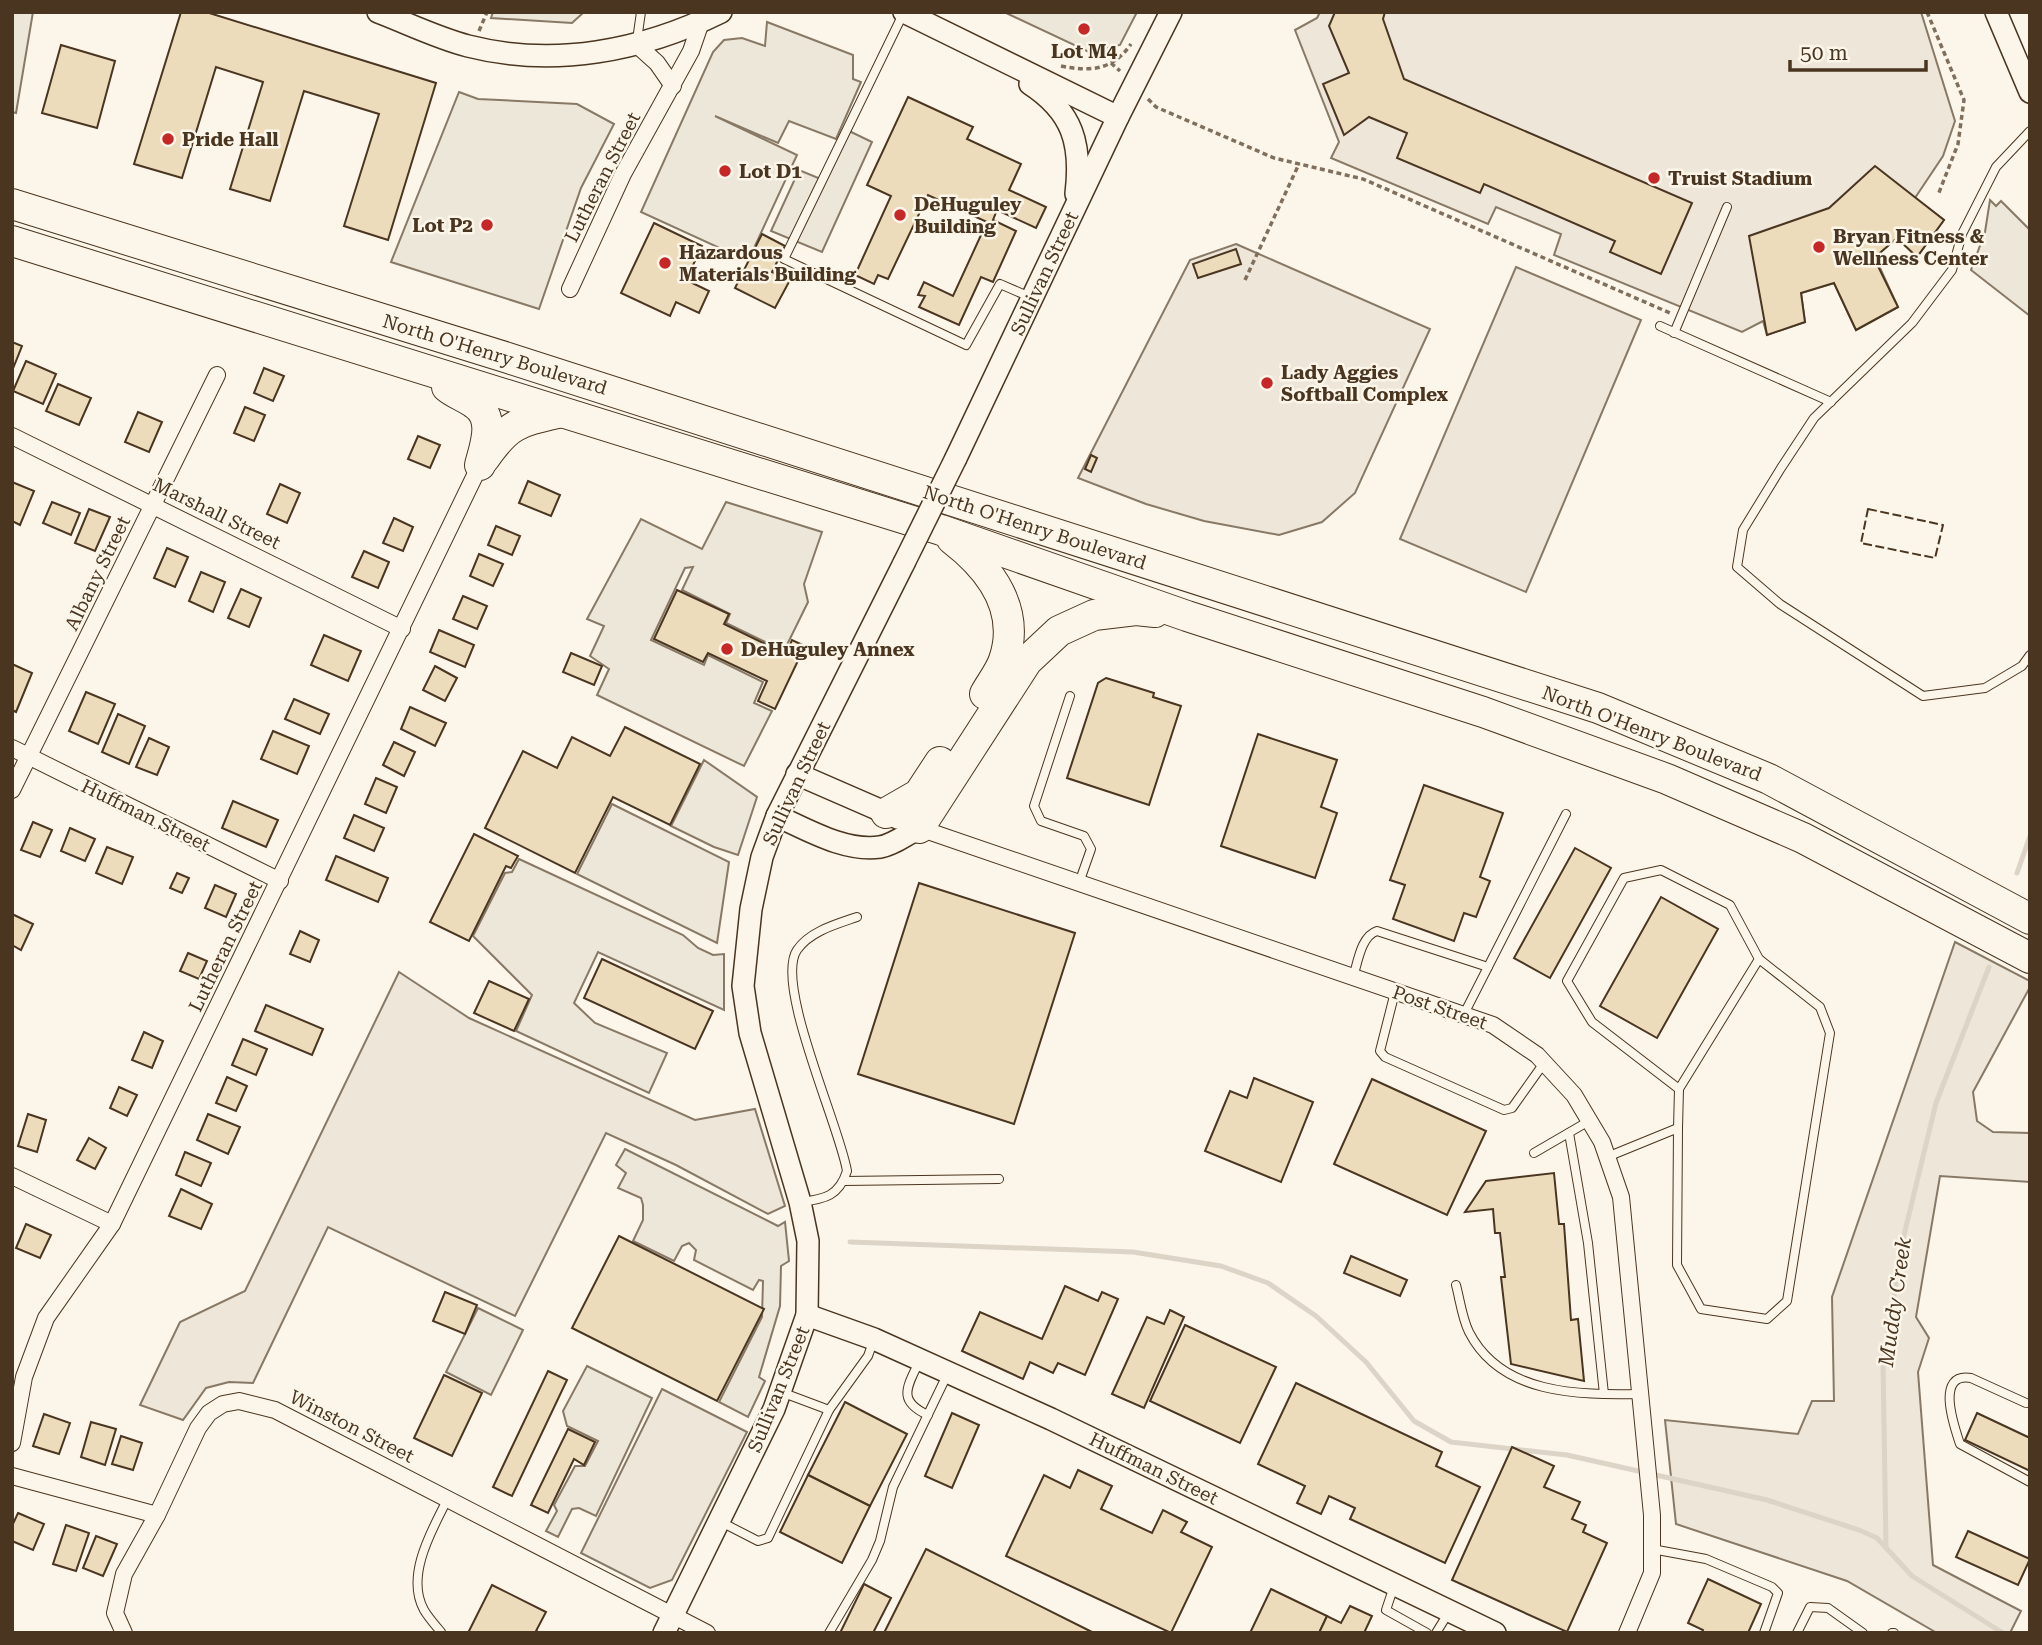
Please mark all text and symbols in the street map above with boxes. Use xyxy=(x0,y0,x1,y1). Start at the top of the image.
marker: Lot M4 xyxy=(1076,21,1092,37)
scale bar xyxy=(1790,28,1926,72)
place label: Lot M4 xyxy=(1051,40,1117,63)
text: 50 m xyxy=(1800,41,1848,65)
street label: Lutheran Street xyxy=(560,108,645,246)
place label: Pride Hall xyxy=(182,128,278,151)
marker: Pride Hall xyxy=(160,131,176,147)
place label: Lot D1 xyxy=(739,160,802,183)
marker: Lot D1 xyxy=(717,163,733,179)
place label: Truist Stadium xyxy=(1668,167,1813,190)
marker: Truist Stadium xyxy=(1646,170,1662,186)
place label: DeHuguley Building xyxy=(914,193,1022,238)
marker: DeHuguley Building xyxy=(892,207,908,223)
street label: Sullivan Street xyxy=(1006,208,1083,339)
place label: Lot P2 xyxy=(412,214,473,237)
marker: Lot P2 xyxy=(479,217,495,233)
place label: Bryan Fitness & Wellness Center xyxy=(1833,225,1989,270)
marker: Bryan Fitness & Wellness Center xyxy=(1811,239,1827,255)
place label: Hazardous Materials Building xyxy=(679,241,857,286)
marker: Hazardous Materials Building xyxy=(657,255,673,271)
street label: North O'Henry Boulevard xyxy=(380,309,610,400)
place label: Lady Aggies Softball Complex xyxy=(1281,361,1449,406)
marker: Lady Aggies Softball Complex xyxy=(1259,375,1275,391)
street label: Marshall Street xyxy=(149,473,284,554)
street label: North O'Henry Boulevard xyxy=(920,480,1149,575)
street label: Albany Street xyxy=(60,512,135,634)
place label: DeHuguley Annex xyxy=(741,638,915,661)
marker: DeHuguley Annex xyxy=(719,641,735,657)
street label: North O'Henry Boulevard xyxy=(1539,681,1765,786)
street label: Sullivan Street xyxy=(758,718,835,849)
street label: Huffman Street xyxy=(78,774,214,857)
street label: Lutheran Street xyxy=(184,877,267,1015)
street label: Post Street xyxy=(1389,981,1490,1034)
water label: Muddy Creek xyxy=(1874,1235,1916,1369)
street label: Sullivan Street xyxy=(743,1323,814,1456)
street label: Winston Street xyxy=(286,1385,418,1468)
street label: Huffman Street xyxy=(1086,1427,1222,1510)

